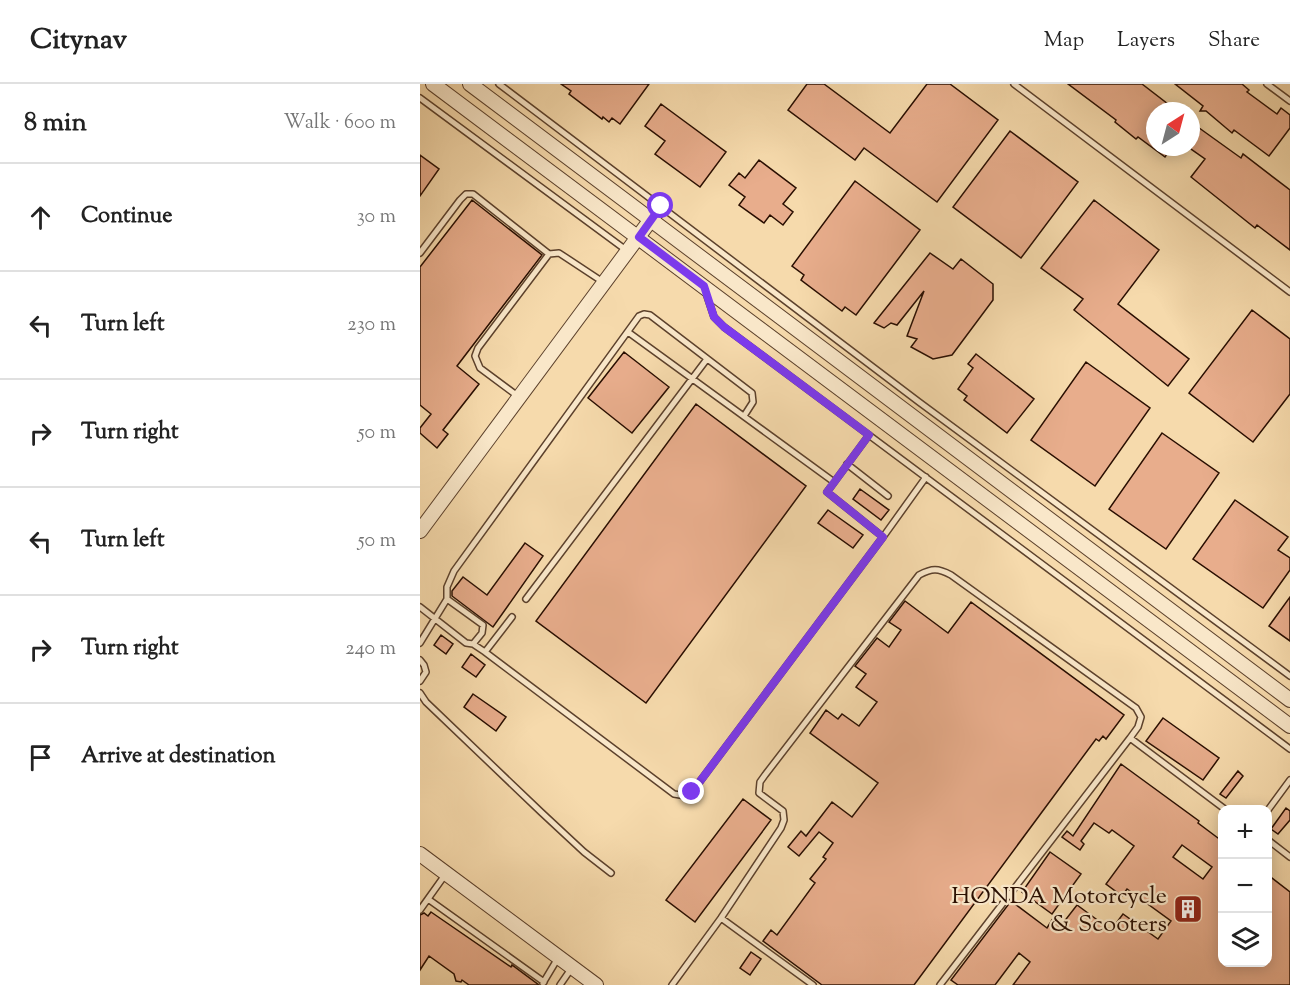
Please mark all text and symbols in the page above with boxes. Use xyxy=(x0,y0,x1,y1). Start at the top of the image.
text: Citynav xyxy=(30,21,127,61)
text: Map xyxy=(1044,26,1084,56)
text: Layers xyxy=(1117,26,1175,56)
text: Share xyxy=(1208,26,1260,56)
north arrow xyxy=(1146,102,1200,156)
text: 8 min xyxy=(24,105,87,142)
text: Walk · 600 m xyxy=(284,109,396,138)
route start xyxy=(647,192,673,218)
icon: ahead xyxy=(24,201,57,234)
text: Continue xyxy=(81,201,172,233)
text: 30 m xyxy=(357,203,396,232)
icon: left xyxy=(24,309,57,342)
text: Turn left xyxy=(81,309,164,341)
text: 230 m xyxy=(347,311,396,340)
icon: right xyxy=(24,417,57,450)
text: Turn right xyxy=(81,417,178,449)
text: 50 m xyxy=(358,419,396,448)
icon: left xyxy=(24,525,57,558)
text: Turn left xyxy=(81,525,164,557)
text: 50 m xyxy=(358,527,396,556)
icon: right xyxy=(24,633,57,666)
text: Turn right xyxy=(81,633,178,665)
text: 240 m xyxy=(345,635,396,664)
icon: arrive xyxy=(24,741,57,774)
text: Arrive at destination xyxy=(81,741,276,773)
route end xyxy=(678,778,704,804)
map controls xyxy=(1218,805,1272,967)
button: + xyxy=(1218,805,1272,859)
button: − xyxy=(1218,859,1272,913)
place label: HONDA Motorcycle & Scooters xyxy=(951,880,1167,942)
building icon: HONDA Motorcycle & Scooters xyxy=(1172,893,1204,925)
button: layers xyxy=(1218,913,1272,967)

